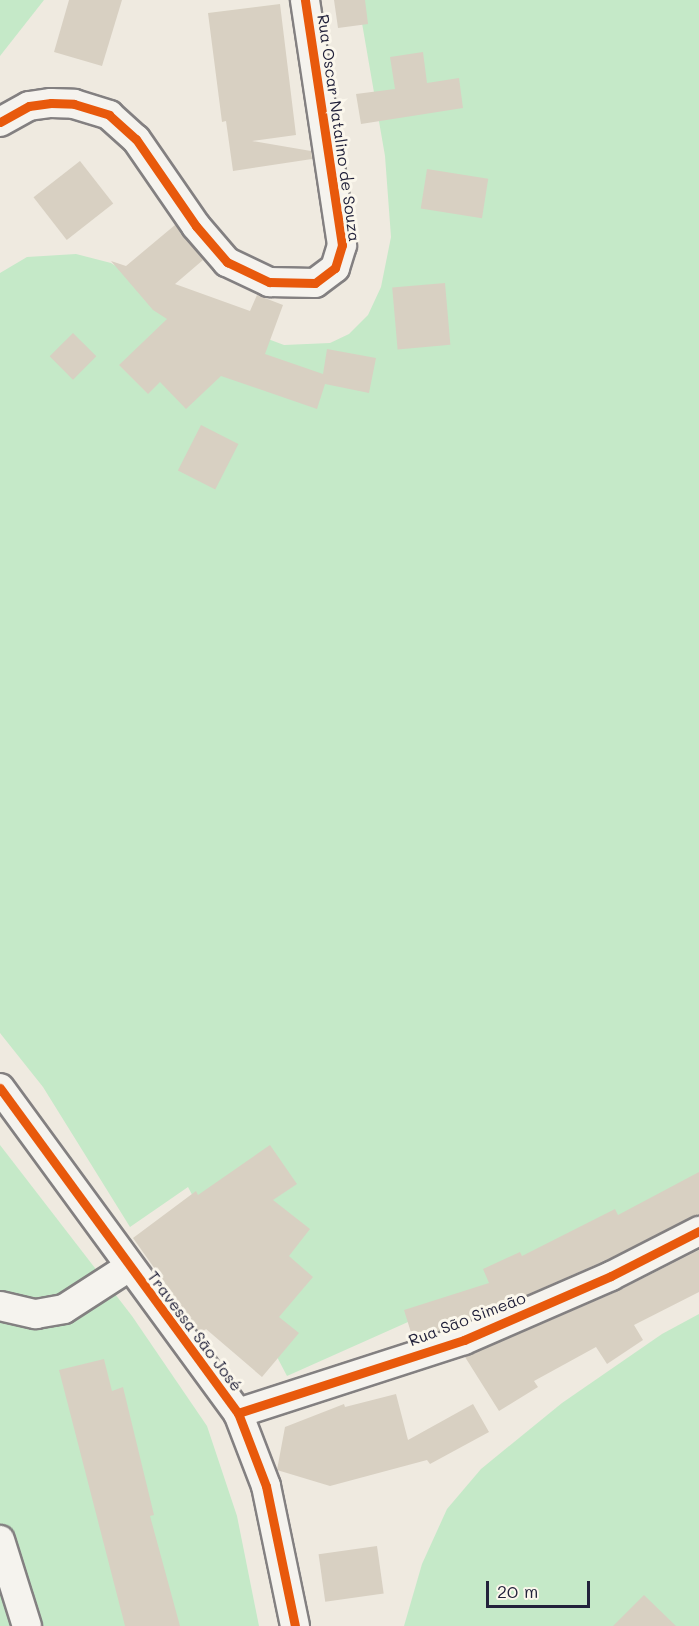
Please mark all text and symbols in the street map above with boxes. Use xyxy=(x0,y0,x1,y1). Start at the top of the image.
street label: Rua Oscar Natalino de Souza xyxy=(314,13,364,243)
street label: Travessa São José xyxy=(144,1267,246,1395)
street label: Rua São Simeão xyxy=(406,1288,528,1350)
scale bar xyxy=(489,1569,592,1607)
text: 20 m xyxy=(497,1579,538,1603)

